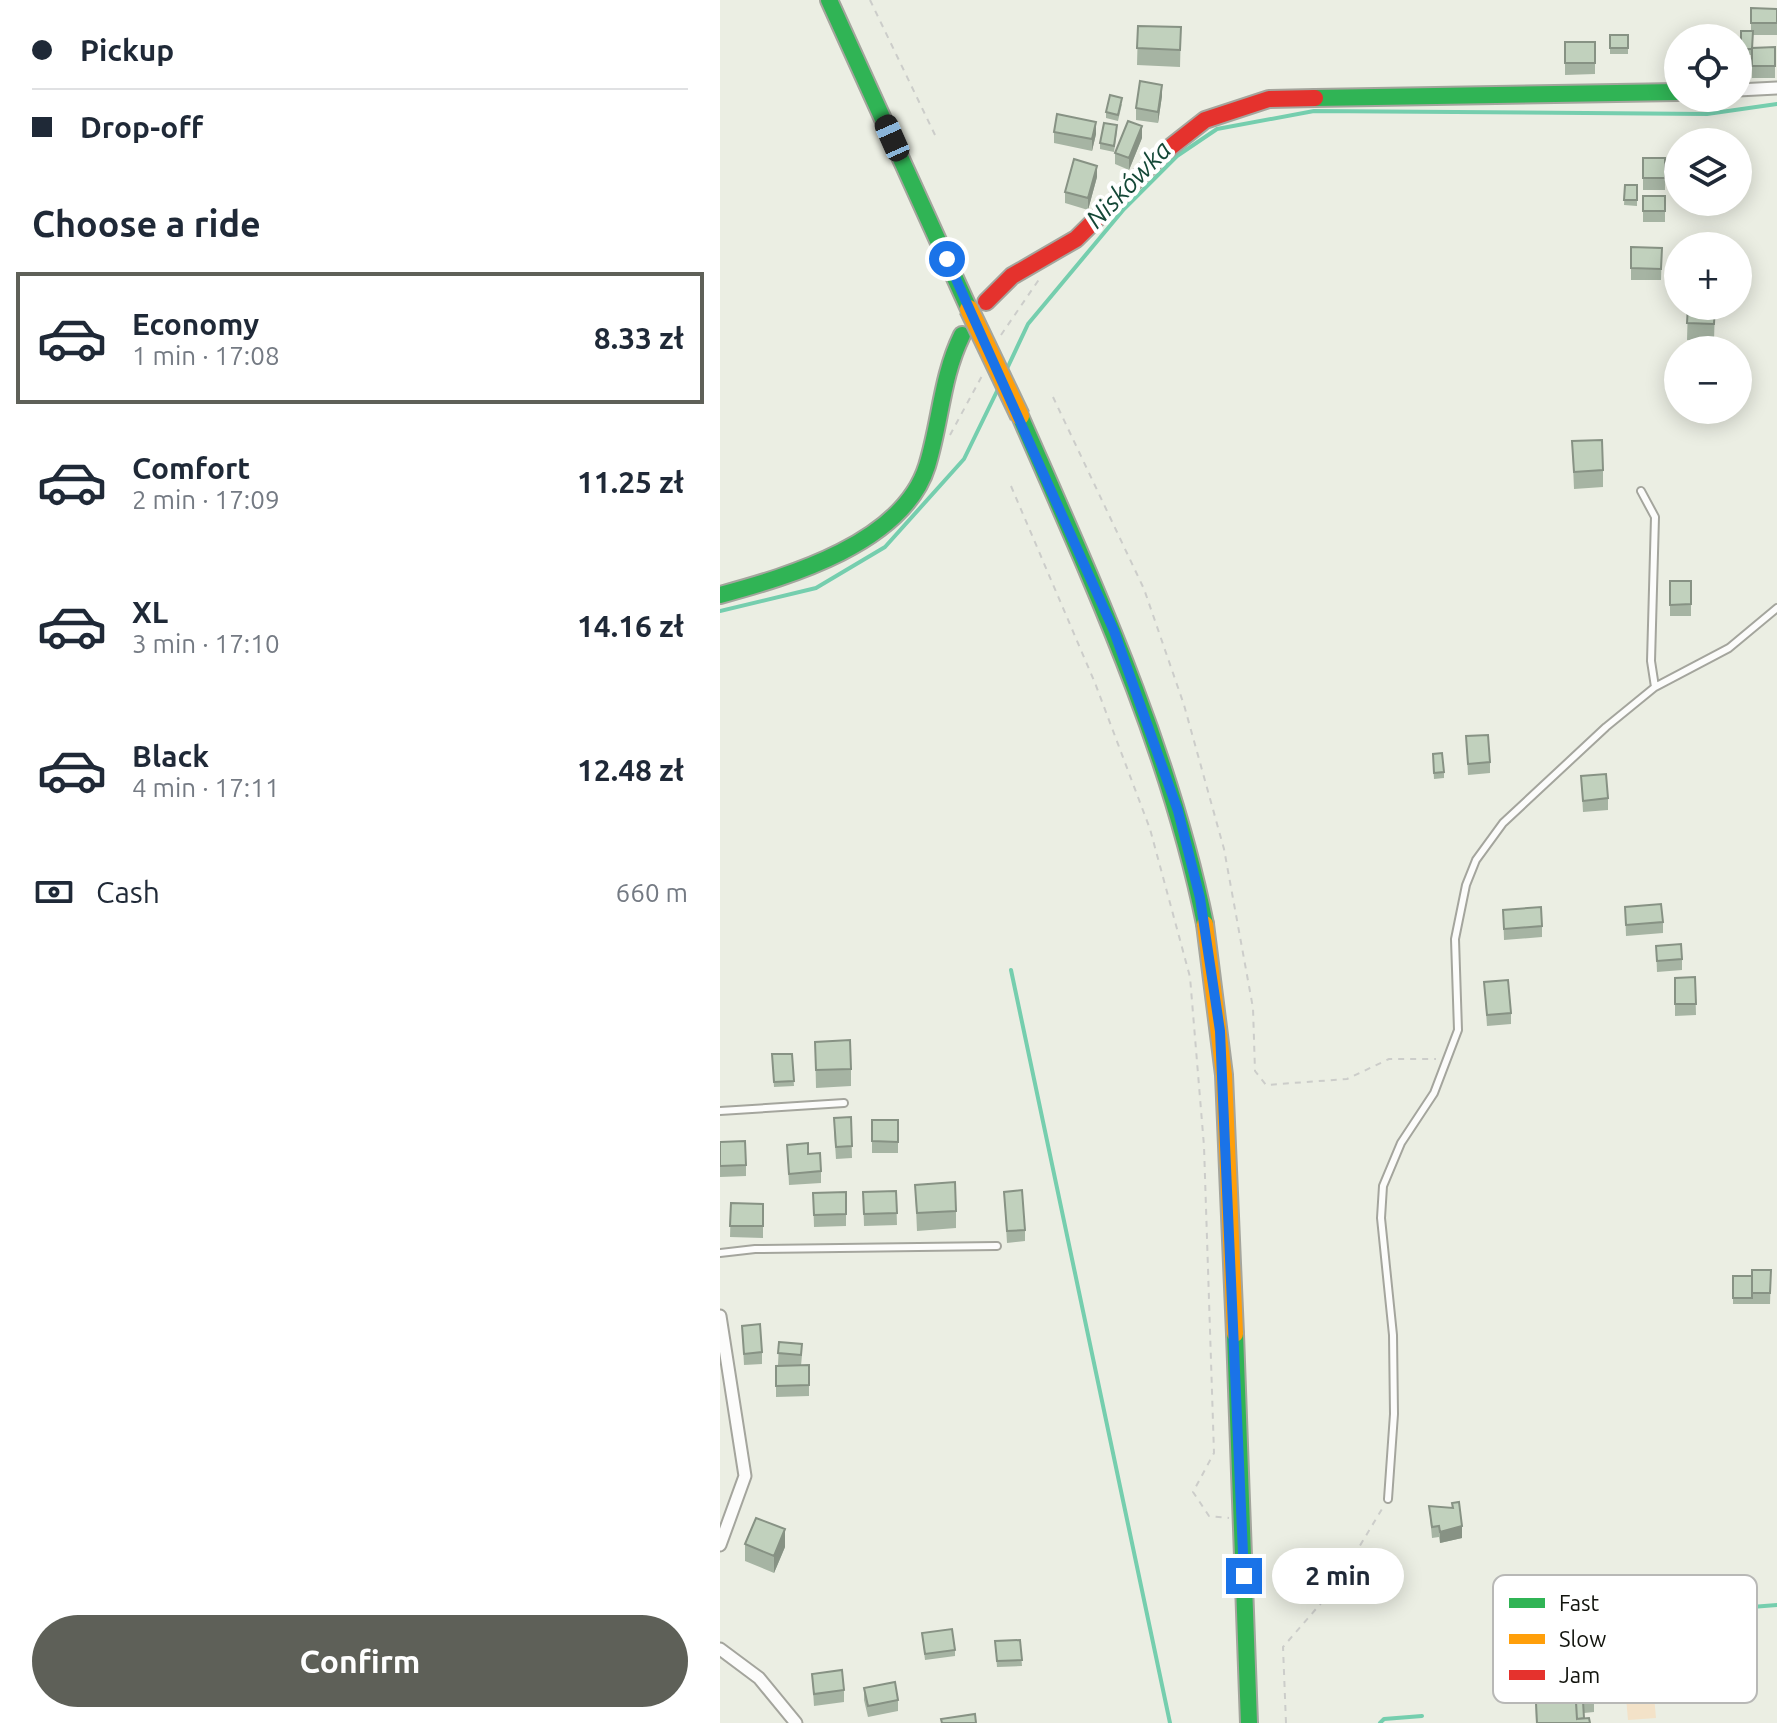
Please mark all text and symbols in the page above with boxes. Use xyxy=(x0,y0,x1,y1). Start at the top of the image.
map controls xyxy=(1664,24,1752,424)
button: locate xyxy=(1664,24,1752,112)
text: Pickup xyxy=(80,33,174,67)
text: Drop-off xyxy=(80,110,203,144)
car xyxy=(871,111,913,165)
button: layers xyxy=(1664,128,1752,216)
water label: Niskówka xyxy=(1080,135,1176,233)
text: Choose a ride xyxy=(32,203,261,244)
button: + xyxy=(1664,232,1752,320)
route start xyxy=(929,241,965,277)
icon: car xyxy=(36,302,108,374)
text: Economy xyxy=(132,307,259,341)
text: 8.33 zł xyxy=(594,321,684,355)
button: − xyxy=(1664,336,1752,424)
text: 1 min · 17:08 xyxy=(132,341,280,370)
icon: car xyxy=(36,446,108,518)
text: Comfort xyxy=(132,451,250,485)
text: 11.25 zł xyxy=(577,465,684,499)
text: 2 min · 17:09 xyxy=(132,485,280,514)
icon: car xyxy=(36,590,108,662)
text: XL xyxy=(132,595,168,629)
text: 14.16 zł xyxy=(577,609,684,643)
text: 3 min · 17:10 xyxy=(132,629,280,658)
icon: car xyxy=(36,734,108,806)
text: Black xyxy=(132,739,209,773)
text: 12.48 zł xyxy=(577,753,684,787)
text: 4 min · 17:11 xyxy=(132,773,280,802)
icon: cash xyxy=(32,870,76,914)
text: Cash xyxy=(96,875,160,909)
text: 660 m xyxy=(616,878,688,907)
callout: 2 min xyxy=(1272,1548,1404,1604)
route end xyxy=(1226,1558,1262,1594)
text: 2 min xyxy=(1305,1561,1371,1590)
legend xyxy=(1493,1575,1757,1703)
text: Fast xyxy=(1559,1590,1600,1615)
button: Confirm xyxy=(32,1615,688,1707)
text: Slow xyxy=(1559,1626,1606,1651)
text: Jam xyxy=(1559,1662,1600,1687)

